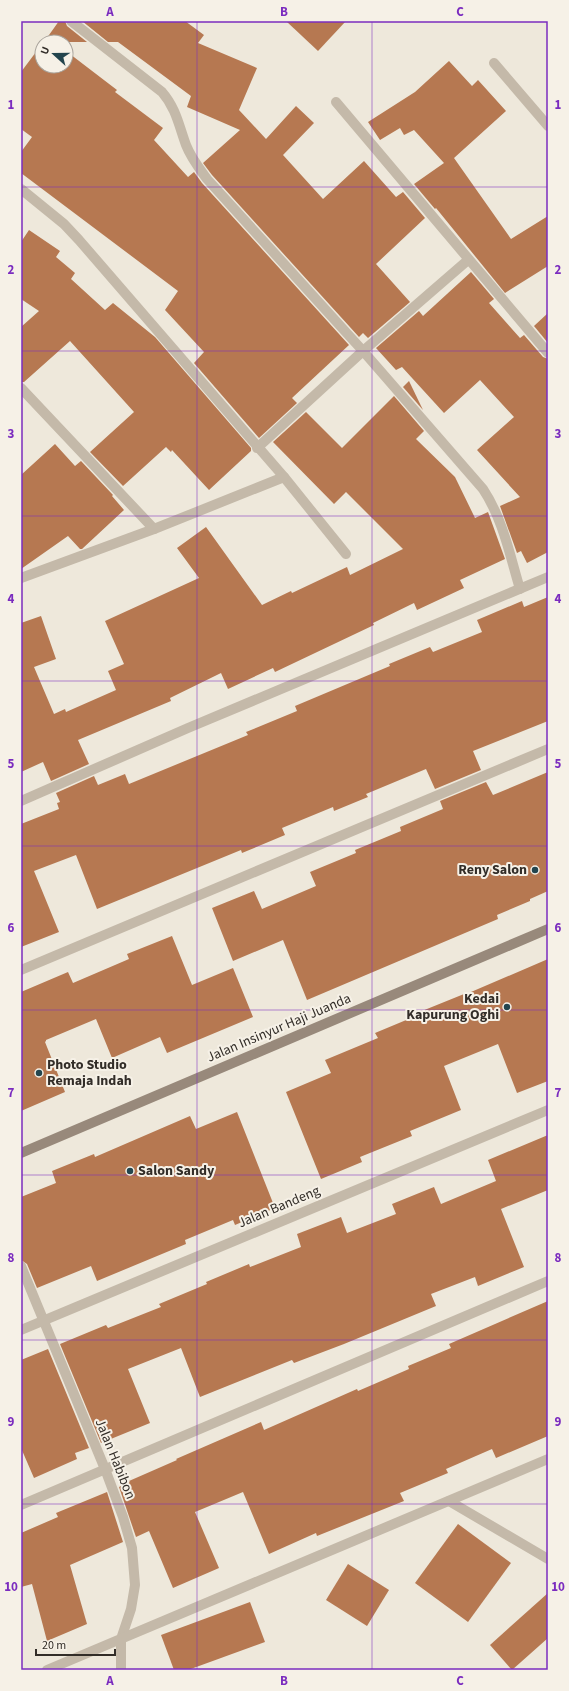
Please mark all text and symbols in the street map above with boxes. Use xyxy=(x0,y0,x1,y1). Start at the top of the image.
text: A xyxy=(105,3,114,21)
text: B xyxy=(280,3,288,21)
text: C xyxy=(456,3,464,21)
north arrow xyxy=(34,34,74,74)
text: U xyxy=(37,44,53,57)
text: 1 xyxy=(8,96,15,114)
text: 1 xyxy=(555,96,562,114)
text: 2 xyxy=(8,261,15,279)
text: 2 xyxy=(555,261,562,279)
text: 3 xyxy=(8,425,15,443)
text: 3 xyxy=(555,425,562,443)
text: 4 xyxy=(8,590,15,608)
text: 4 xyxy=(555,590,562,608)
text: 5 xyxy=(8,755,15,773)
text: 5 xyxy=(555,755,562,773)
place label: Reny Salon xyxy=(458,860,527,880)
marker: Reny Salon xyxy=(530,865,540,875)
text: 6 xyxy=(8,919,15,937)
text: 6 xyxy=(555,919,562,937)
street label: Jalan Insinyur Haji Juanda xyxy=(204,989,354,1067)
place label: Kedai Kapurung Oghi xyxy=(406,989,499,1025)
marker: Kedai Kapurung Oghi xyxy=(502,1002,512,1012)
place label: Photo Studio Remaja Indah xyxy=(47,1055,132,1091)
marker: Photo Studio Remaja Indah xyxy=(34,1068,44,1078)
text: 7 xyxy=(8,1084,15,1102)
text: 7 xyxy=(555,1084,562,1102)
place label: Salon Sandy xyxy=(138,1161,215,1181)
marker: Salon Sandy xyxy=(125,1166,135,1176)
street label: Jalan Bandeng xyxy=(235,1181,323,1233)
text: 8 xyxy=(8,1249,15,1267)
text: 8 xyxy=(555,1249,562,1267)
text: 9 xyxy=(8,1413,15,1431)
text: 9 xyxy=(555,1413,562,1431)
street label: Jalan Habibon xyxy=(90,1416,140,1502)
text: 10 xyxy=(4,1578,18,1596)
text: 10 xyxy=(551,1578,565,1596)
scale bar xyxy=(36,1631,115,1657)
text: 20 m xyxy=(42,1637,66,1654)
text: A xyxy=(105,1672,114,1690)
text: B xyxy=(280,1672,288,1690)
text: C xyxy=(456,1672,464,1690)

